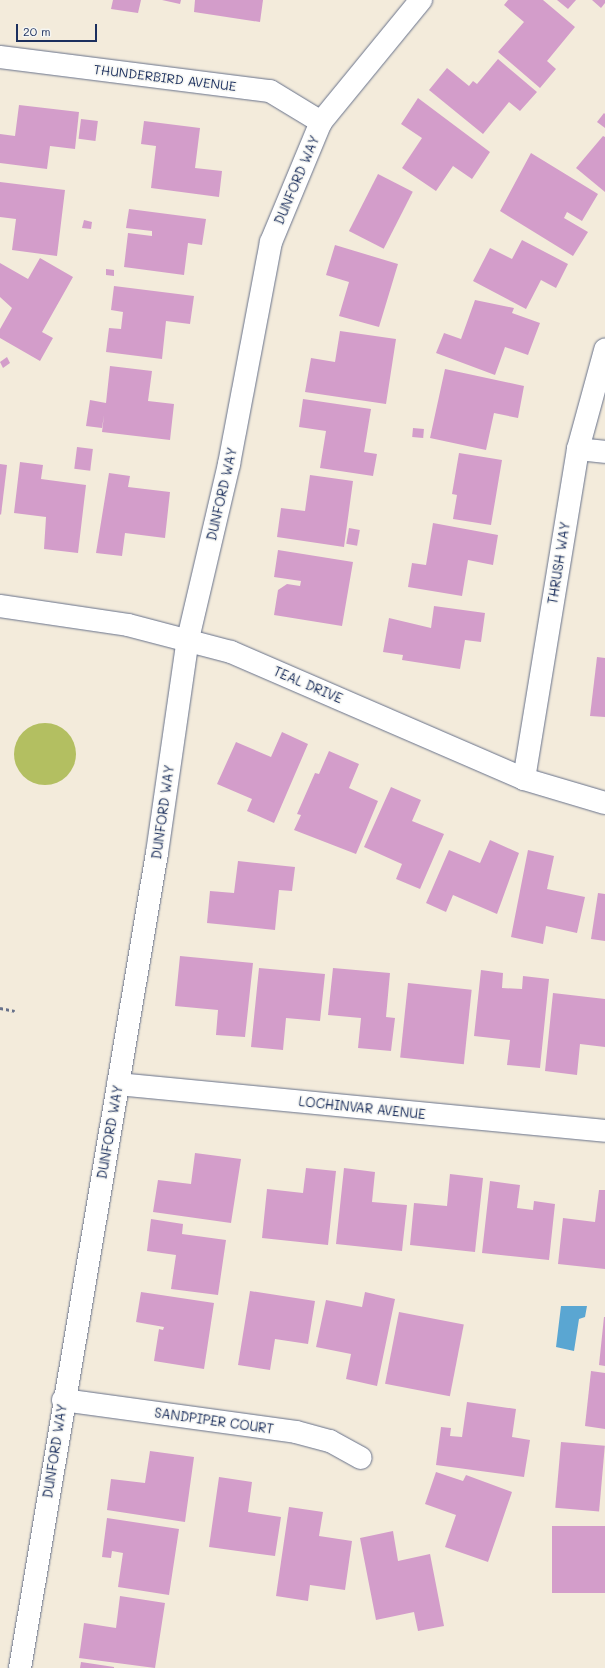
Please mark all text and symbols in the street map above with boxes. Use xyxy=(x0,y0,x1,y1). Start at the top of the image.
scale bar xyxy=(18,16,99,42)
text: 20 m xyxy=(23,23,51,39)
street label: THUNDERBIRD AVENUE xyxy=(93,62,237,94)
street label: DUNFORD WAY xyxy=(271,133,323,227)
street label: DUNFORD WAY xyxy=(204,446,240,542)
street label: THRUSH WAY xyxy=(545,521,573,605)
street label: TEAL DRIVE xyxy=(271,663,345,707)
street label: DUNFORD WAY xyxy=(149,764,177,860)
street label: DUNFORD WAY xyxy=(94,1084,126,1180)
street label: LOCHINVAR AVENUE xyxy=(298,1094,426,1122)
street label: DUNFORD WAY xyxy=(40,1403,70,1499)
street label: SANDPIPER COURT xyxy=(153,1405,275,1437)

